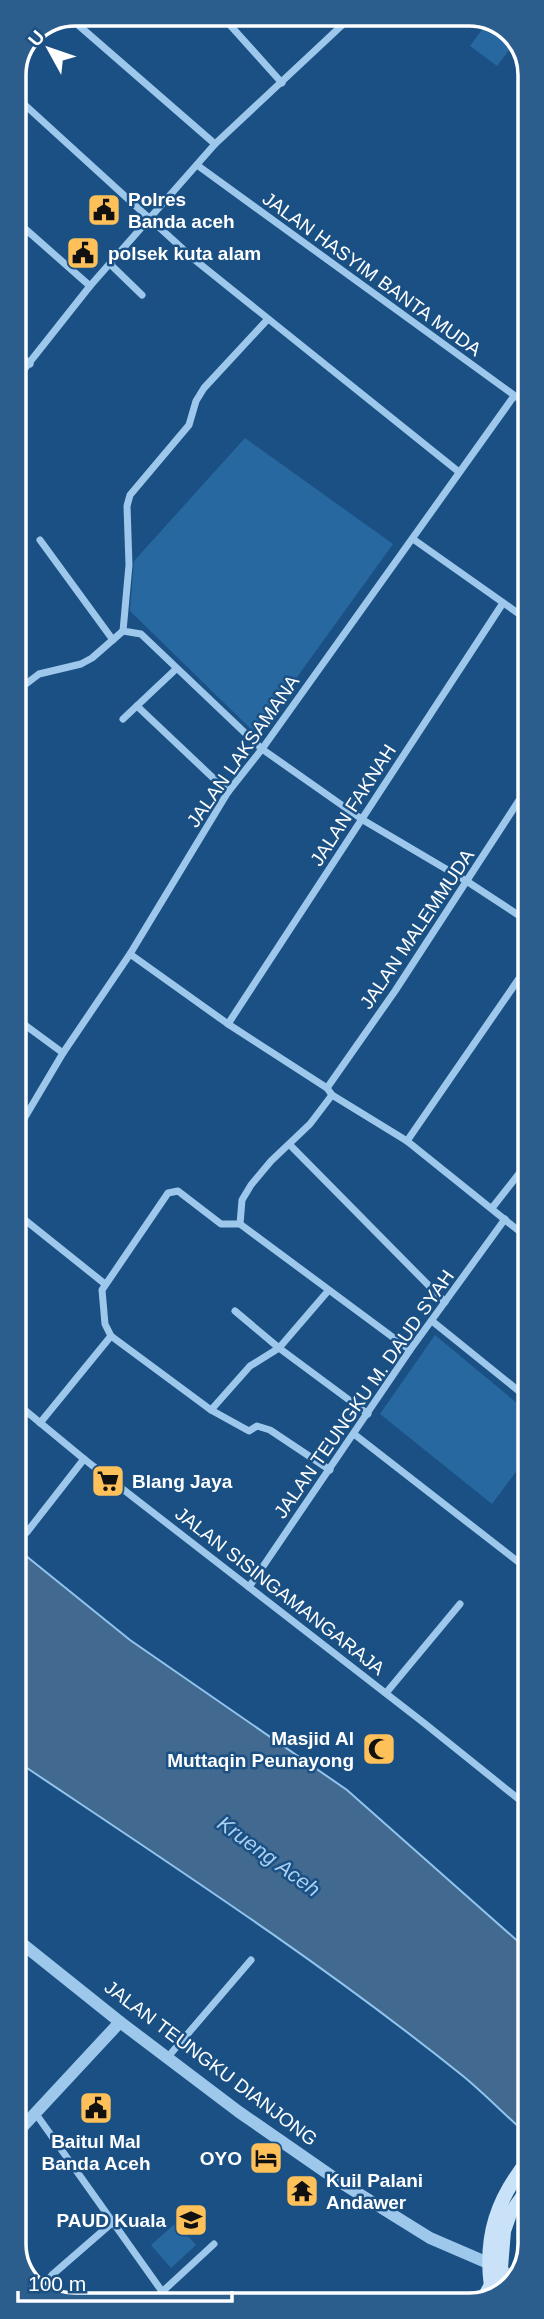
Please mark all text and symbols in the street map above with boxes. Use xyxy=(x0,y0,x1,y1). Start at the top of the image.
north arrow xyxy=(14,14,84,84)
text: U xyxy=(24,26,49,50)
street label: JALAN HASYIM BANTA MUDA xyxy=(259,188,485,360)
place label: Polres Banda aceh xyxy=(128,189,235,232)
public building icon: Polres Banda aceh xyxy=(85,191,123,229)
public building icon: polsek kuta alam xyxy=(64,234,102,272)
place label: polsek kuta alam xyxy=(108,243,261,264)
street label: JALAN LAKSAMANA xyxy=(183,671,304,831)
street label: JALAN FAKNAH xyxy=(306,740,400,870)
street label: JALAN MALEMMUDA xyxy=(356,845,478,1013)
street label: JALAN TEUNGKU M. DAUD SYAH xyxy=(270,1266,458,1522)
supermarket icon: Blang Jaya xyxy=(89,1462,127,1500)
place label: Blang Jaya xyxy=(132,1471,233,1492)
street label: JALAN SISINGAMANGARAJA xyxy=(171,1503,389,1679)
place label: Masjid Al Muttaqin Peunayong xyxy=(167,1728,354,1771)
mosque icon: Masjid Al Muttaqin Peunayong xyxy=(360,1730,398,1768)
water label: Krueng Aceh xyxy=(213,1811,325,1901)
street label: JALAN TEUNGKU DIANJONG xyxy=(101,1976,321,2150)
public building icon: Baitul Mal Banda Aceh xyxy=(77,2089,115,2127)
place label: Baitul Mal Banda Aceh xyxy=(41,2131,151,2174)
hotel icon: OYO xyxy=(247,2139,285,2177)
place label: OYO xyxy=(200,2148,242,2169)
place label: Kuil Palani Andawer xyxy=(326,2170,423,2213)
temple icon: Kuil Palani Andawer xyxy=(283,2172,321,2210)
school or university icon: PAUD Kuala xyxy=(172,2201,210,2239)
place label: PAUD Kuala xyxy=(57,2210,166,2231)
scale bar xyxy=(18,2260,231,2304)
text: 100 m xyxy=(28,2272,86,2295)

